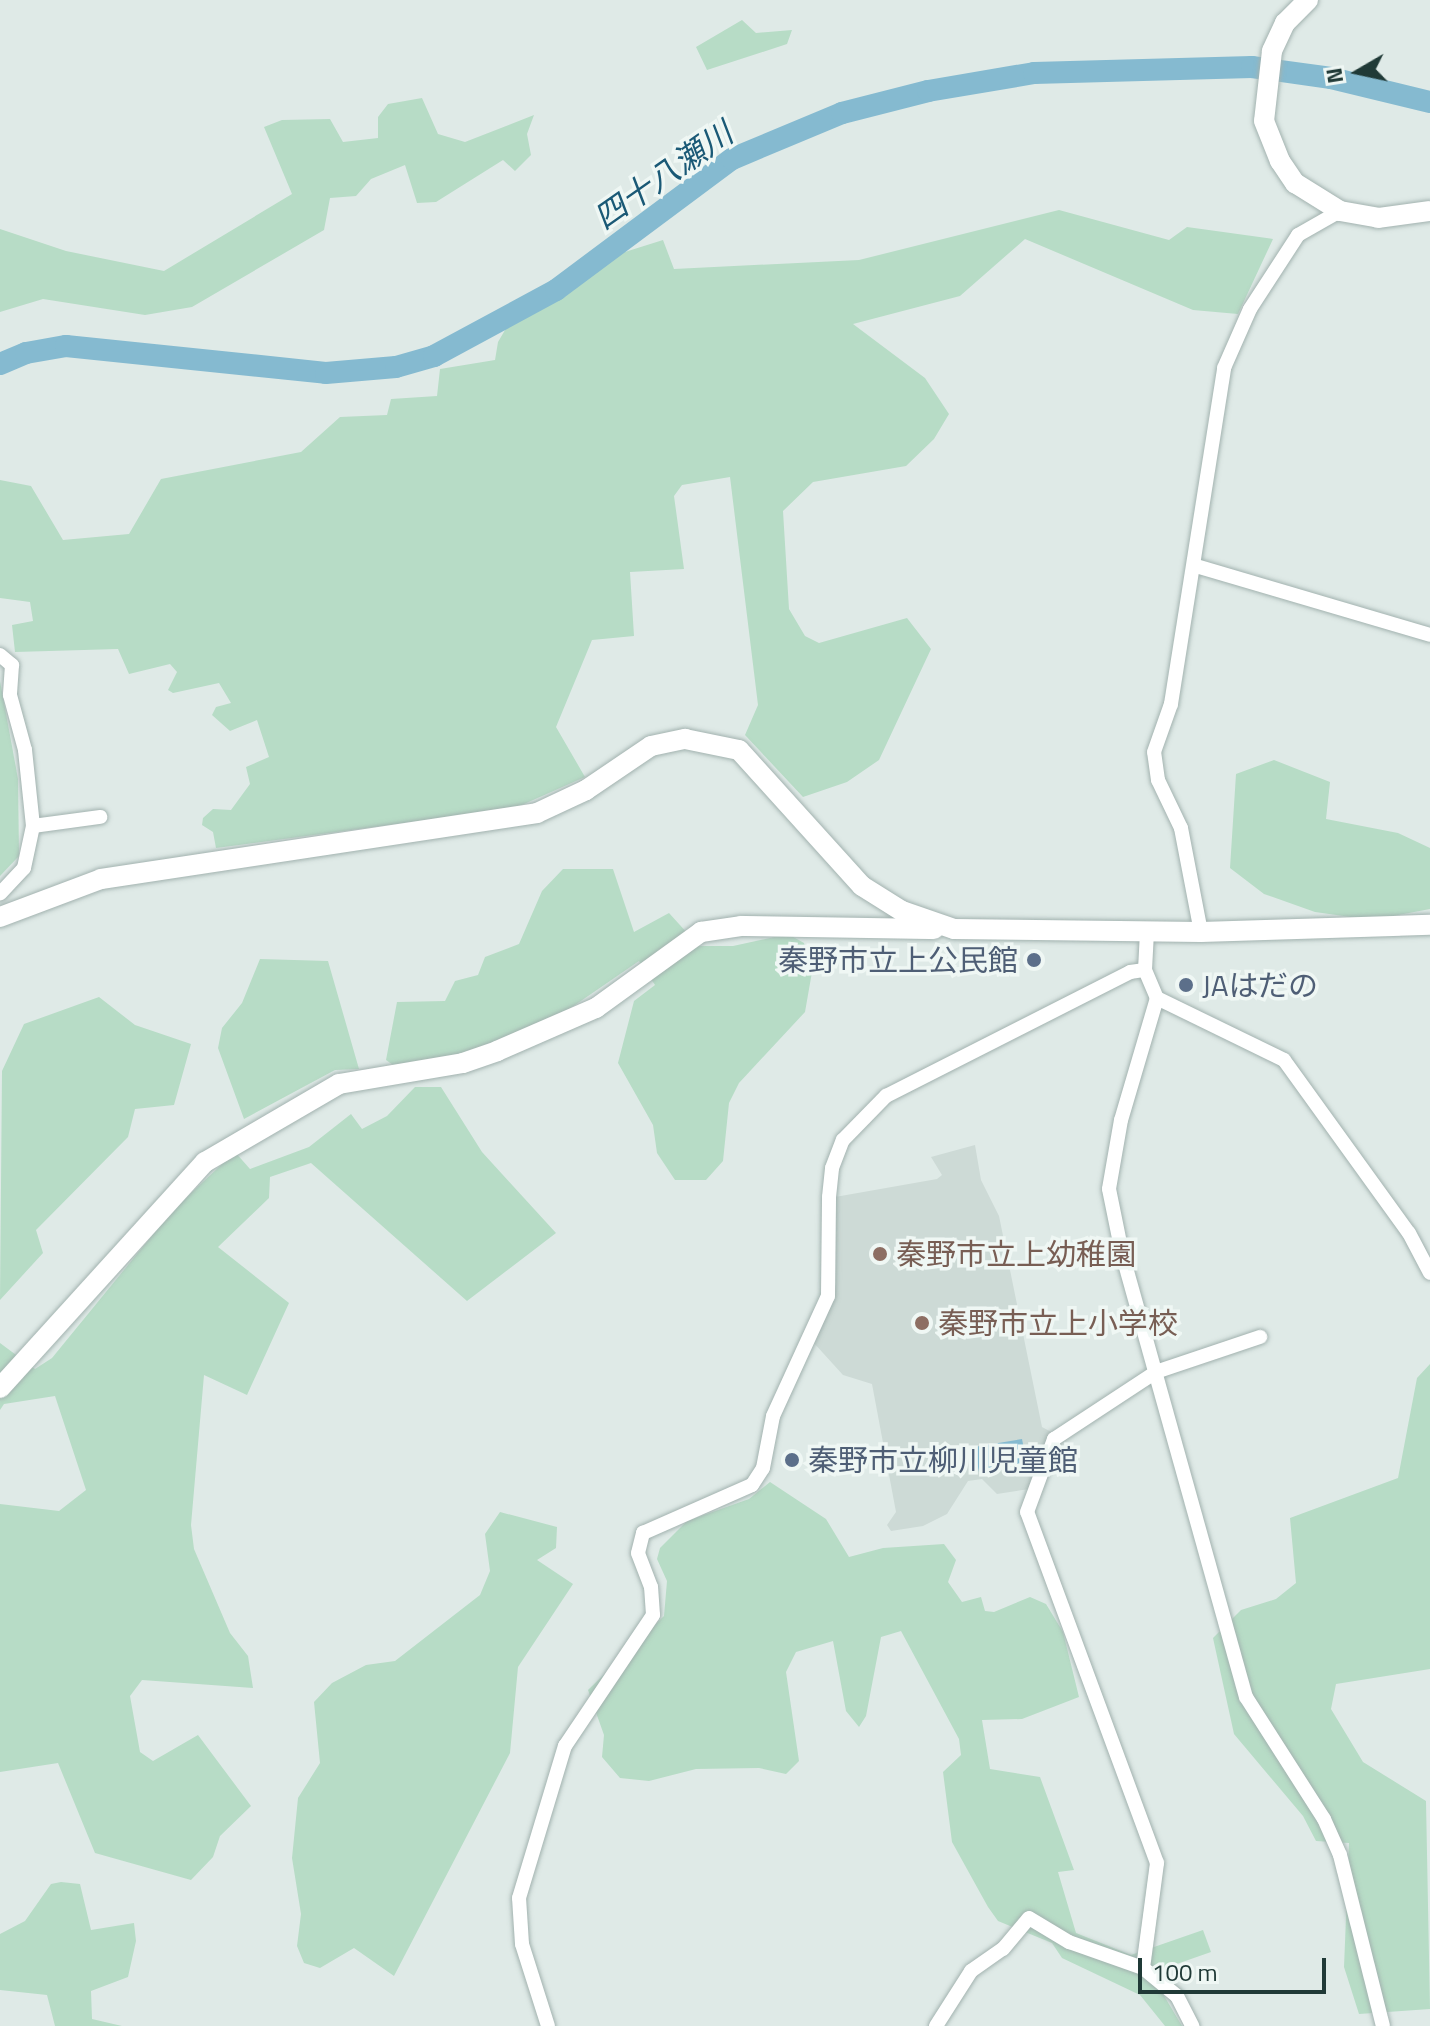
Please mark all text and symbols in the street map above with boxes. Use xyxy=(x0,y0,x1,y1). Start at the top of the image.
north arrow xyxy=(1318,32,1398,112)
text: N xyxy=(1316,66,1352,86)
water label: 四十八瀬川 xyxy=(586,113,740,237)
place label: 秦野市立上公民館 xyxy=(778,942,1018,978)
marker: 秦野市立上公民館 xyxy=(1025,951,1043,969)
place label: JAはだの xyxy=(1202,967,1319,1003)
marker: JAはだの xyxy=(1177,976,1195,994)
place label: 秦野市立上幼稚園 xyxy=(896,1236,1136,1272)
marker: 秦野市立上幼稚園 xyxy=(871,1245,889,1263)
place label: 秦野市立上小学校 xyxy=(938,1305,1178,1341)
marker: 秦野市立上小学校 xyxy=(913,1314,931,1332)
place label: 秦野市立柳川児童館 xyxy=(808,1442,1078,1478)
marker: 秦野市立柳川児童館 xyxy=(783,1451,801,1469)
scale bar xyxy=(1142,1942,1330,1992)
text: 100 m xyxy=(1152,1954,1218,1990)

